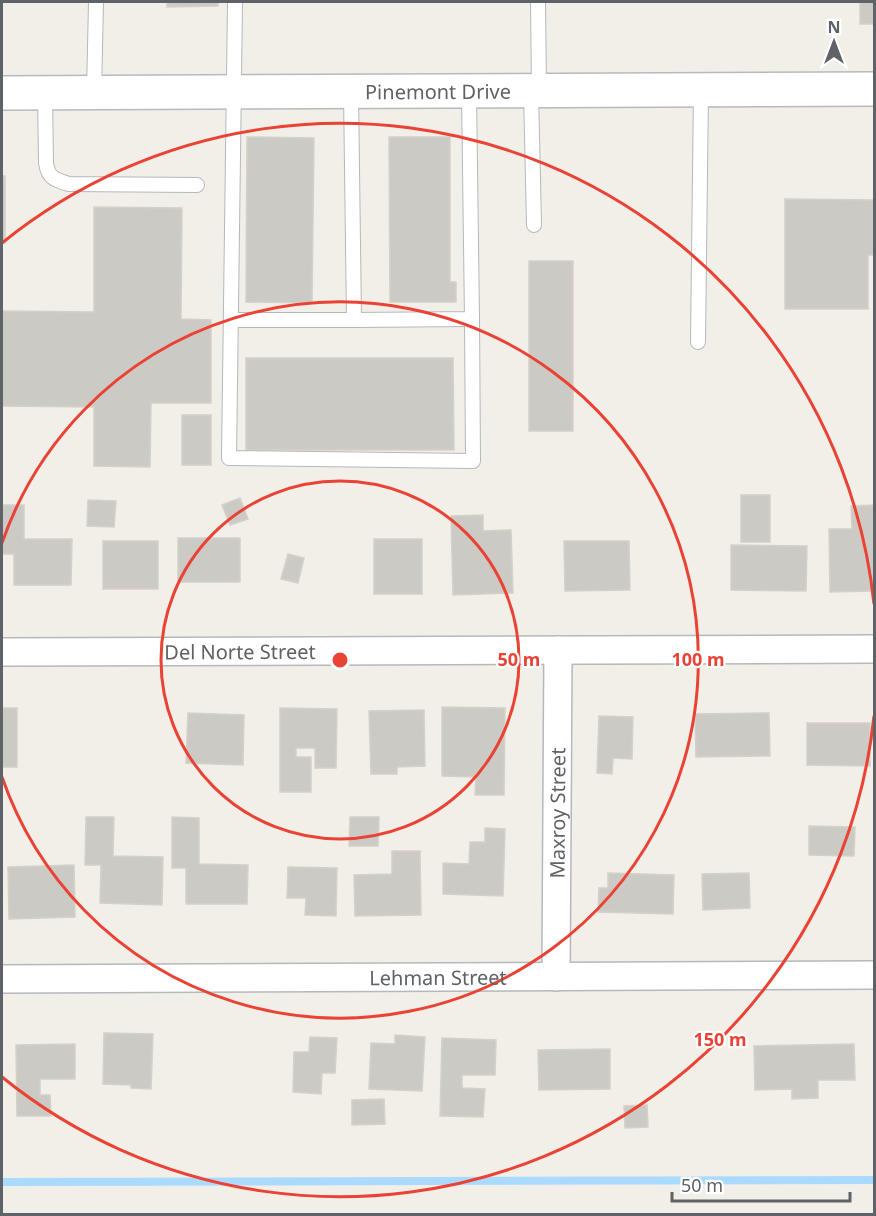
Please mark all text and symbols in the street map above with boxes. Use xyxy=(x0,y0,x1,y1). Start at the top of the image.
north arrow xyxy=(804,12,864,72)
text: N xyxy=(827,16,841,38)
street label: Pinemont Drive xyxy=(365,77,511,105)
street label: Del Norte Street xyxy=(164,637,316,665)
text: 50 m xyxy=(498,647,540,671)
text: 100 m xyxy=(671,647,725,671)
centre of rings xyxy=(330,650,350,670)
street label: Maxroy Street xyxy=(543,747,571,879)
street label: Lehman Street xyxy=(369,963,507,991)
text: 150 m xyxy=(693,1027,747,1051)
scale bar xyxy=(672,1165,850,1203)
text: 50 m xyxy=(681,1173,723,1197)

